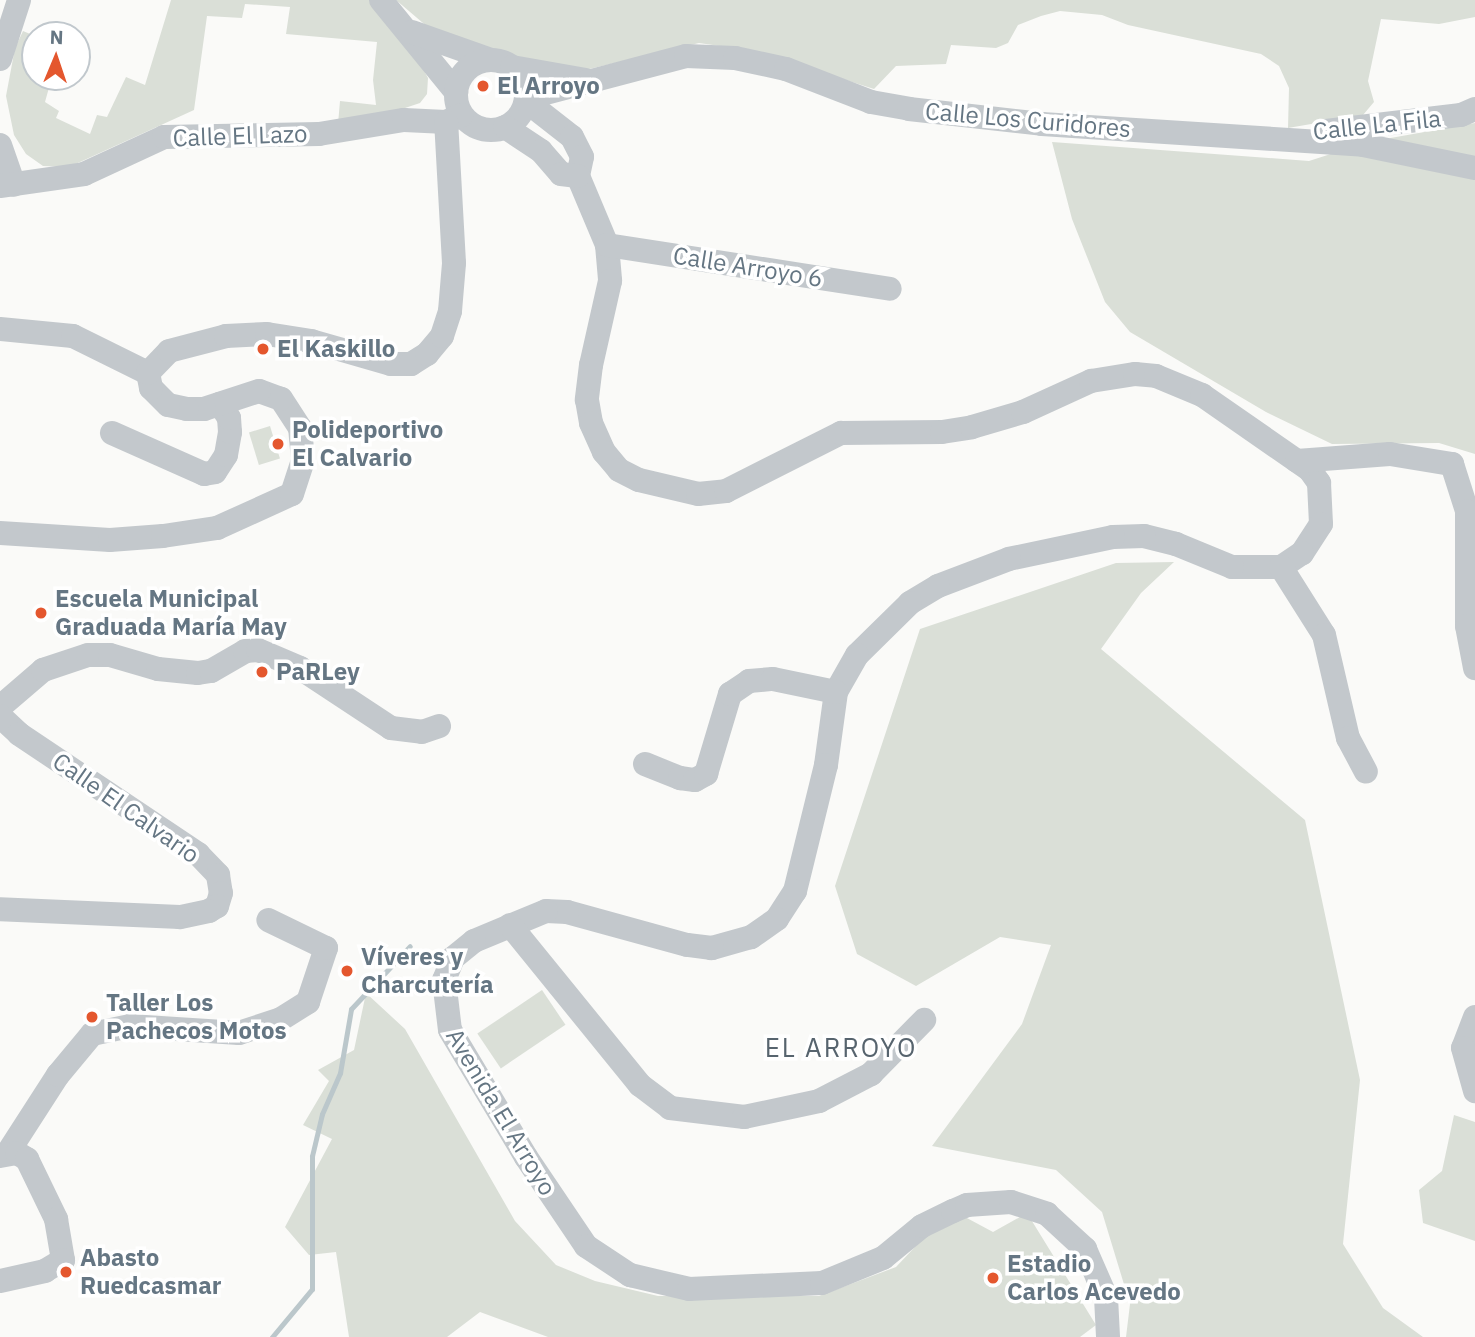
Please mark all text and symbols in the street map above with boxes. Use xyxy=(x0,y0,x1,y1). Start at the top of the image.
north arrow xyxy=(21,21,91,91)
text: N xyxy=(49,25,64,49)
place label: El Arroyo xyxy=(497,72,600,100)
marker: El Arroyo xyxy=(475,78,491,94)
street label: Calle Los Curidores xyxy=(924,97,1132,143)
street label: Calle La Fila xyxy=(1311,104,1443,146)
street label: Calle El Lazo xyxy=(172,119,308,153)
street label: Calle Arroyo 6 xyxy=(671,241,825,293)
place label: El Kaskillo xyxy=(277,335,395,363)
marker: El Kaskillo xyxy=(255,341,271,357)
place label: Polideportivo El Calvario xyxy=(292,416,443,472)
marker: Polideportivo El Calvario xyxy=(270,436,286,452)
place label: Escuela Municipal Graduada María May xyxy=(55,585,287,641)
marker: Escuela Municipal Graduada María May xyxy=(33,605,49,621)
place label: PaRLey xyxy=(276,658,360,686)
marker: PaRLey xyxy=(254,664,270,680)
street label: Calle El Calvario xyxy=(47,747,205,869)
place label: Víveres y Charcutería xyxy=(361,943,494,999)
marker: Víveres y Charcutería xyxy=(339,963,355,979)
place label: Taller Los Pachecos Motos xyxy=(106,989,287,1045)
marker: Taller Los Pachecos Motos xyxy=(84,1009,100,1025)
street label: Avenida El Arroyo xyxy=(440,1023,562,1201)
district label: EL ARROYO xyxy=(766,1032,916,1064)
place label: Abasto Ruedcasmar xyxy=(80,1244,222,1300)
place label: Estadio Carlos Acevedo xyxy=(1007,1250,1181,1306)
marker: Abasto Ruedcasmar xyxy=(58,1264,74,1280)
marker: Estadio Carlos Acevedo xyxy=(985,1270,1001,1286)

